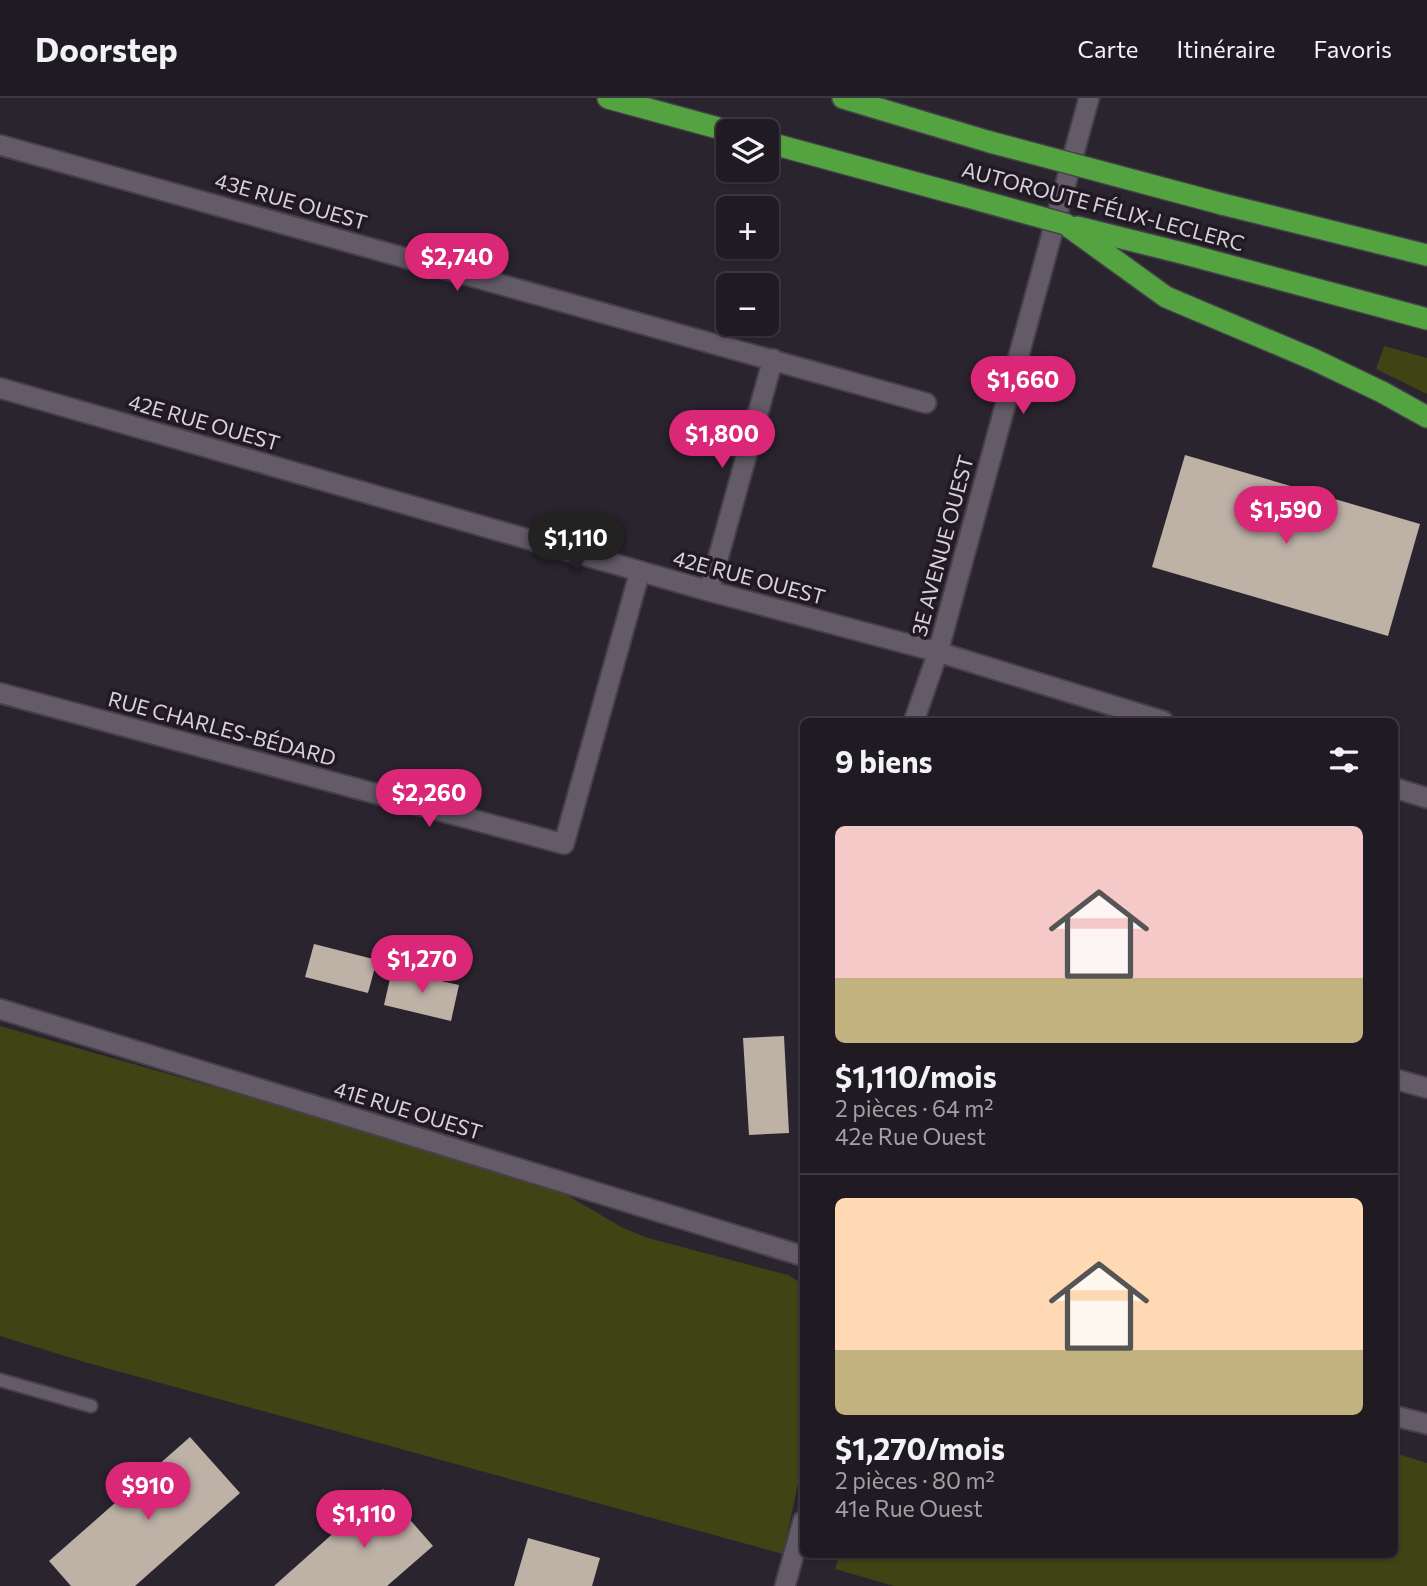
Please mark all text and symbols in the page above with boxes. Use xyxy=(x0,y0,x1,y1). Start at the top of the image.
text: Doorstep xyxy=(35,28,178,69)
text: Carte xyxy=(1078,34,1139,63)
text: Itinéraire xyxy=(1177,34,1276,63)
text: Favoris xyxy=(1314,34,1392,63)
map controls xyxy=(716,119,779,336)
button: layers xyxy=(716,119,779,182)
street label: AUTOROUTE FÉLIX-LECLERC xyxy=(959,156,1247,255)
street label: 43E RUE OUEST xyxy=(213,167,370,234)
button: + xyxy=(716,196,779,259)
pin: $2,740 xyxy=(400,234,514,293)
text: $2,740 xyxy=(421,242,493,270)
button: − xyxy=(716,273,779,336)
pin: $1,660 xyxy=(966,356,1080,416)
text: $1,660 xyxy=(987,365,1059,393)
street label: 42E RUE OUEST xyxy=(126,388,283,455)
pin: $1,800 xyxy=(665,410,779,470)
text: $1,800 xyxy=(685,419,759,447)
street label: 3E AVENUE OUEST xyxy=(905,452,978,639)
pin: $1,590 xyxy=(1229,486,1343,546)
text: $1,590 xyxy=(1250,495,1322,523)
pin: $1,110 xyxy=(519,514,633,574)
text: $1,110 xyxy=(544,523,608,551)
street label: 42E RUE OUEST xyxy=(671,544,828,609)
street label: RUE CHARLES-BÉDARD xyxy=(106,685,339,770)
icon: filters xyxy=(1325,741,1363,779)
text: 9 biens xyxy=(835,742,933,779)
pin: $2,260 xyxy=(372,770,486,829)
text: $2,260 xyxy=(392,778,466,806)
icon: home xyxy=(1036,871,1162,997)
pin: $1,270 xyxy=(365,936,479,995)
text: $1,270 xyxy=(387,944,457,972)
text: $1,110/mois xyxy=(835,1057,997,1094)
street label: 41E RUE OUEST xyxy=(331,1075,485,1144)
text: 2 pièces · 64 m² xyxy=(835,1094,994,1122)
text: 42e Rue Ouest xyxy=(835,1122,986,1150)
icon: home xyxy=(1036,1243,1162,1369)
text: $1,270/mois xyxy=(835,1429,1005,1466)
pin: $910 xyxy=(107,1462,189,1522)
text: 2 pièces · 80 m² xyxy=(835,1466,995,1494)
text: $910 xyxy=(121,1471,175,1499)
pin: $1,110 xyxy=(307,1490,421,1550)
text: 41e Rue Ouest xyxy=(835,1494,983,1522)
text: $1,110 xyxy=(332,1499,396,1527)

